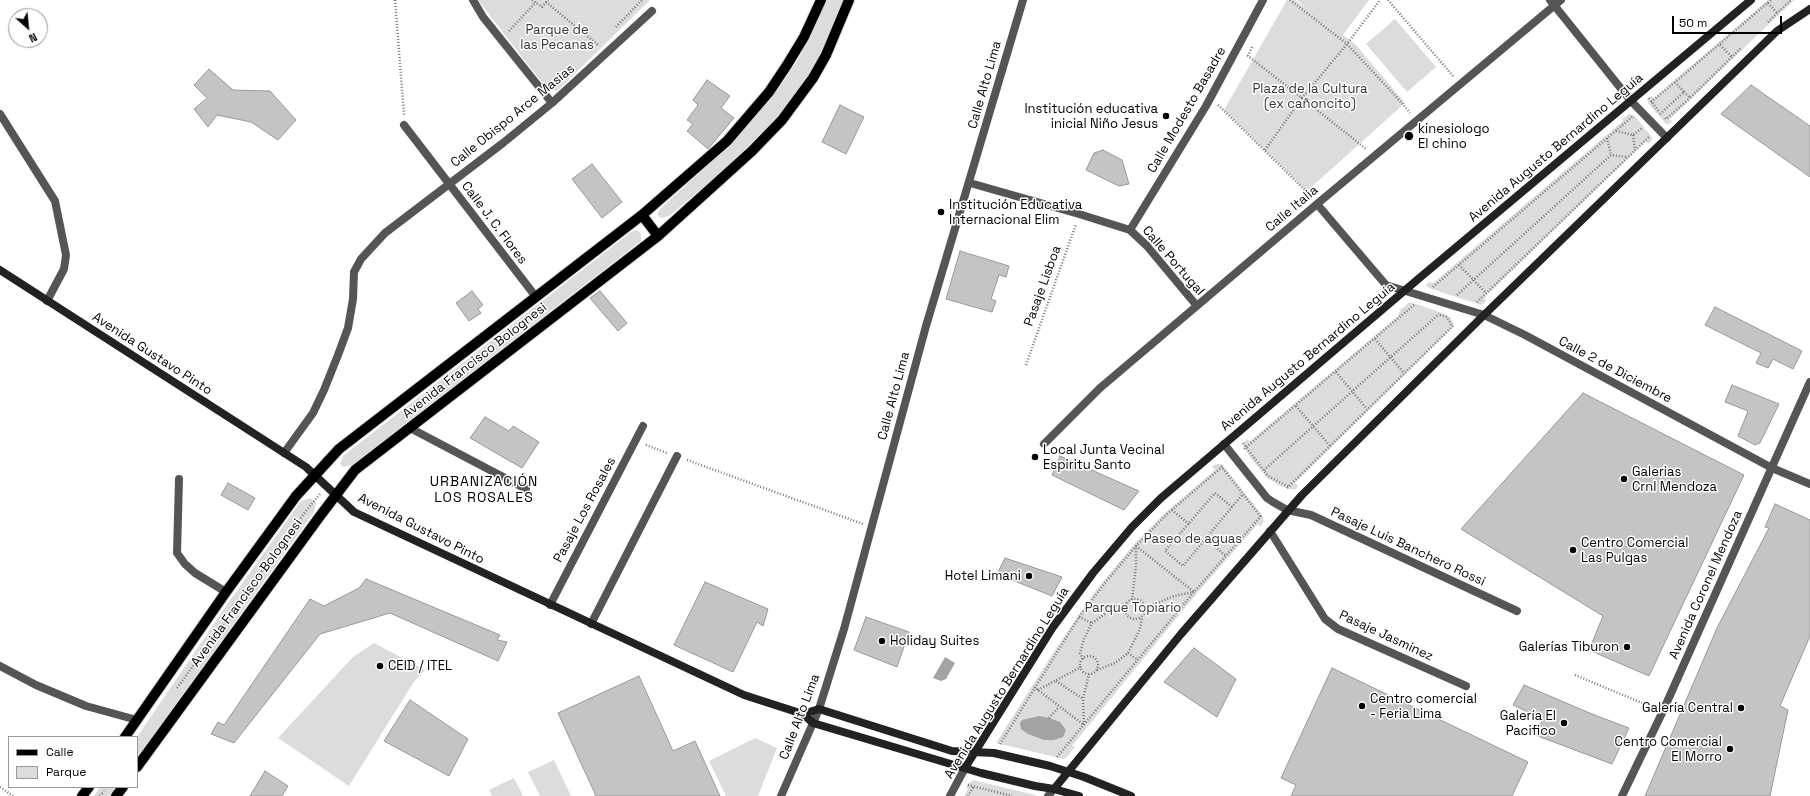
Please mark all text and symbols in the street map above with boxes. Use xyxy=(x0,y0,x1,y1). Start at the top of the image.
north arrow xyxy=(8,8,48,48)
scale bar xyxy=(1674,8,1784,34)
text: 50 m xyxy=(1679,15,1707,31)
park label: Parque de las Pecanas xyxy=(520,22,594,53)
text: N xyxy=(27,30,39,46)
street label: Calle Alto Lima xyxy=(965,39,1005,131)
street label: Calle Modesto Basadre xyxy=(1144,44,1230,176)
street label: Calle Obispo Arce Masias xyxy=(448,61,578,171)
street label: Avenida Augusto Bernardino Leguía xyxy=(1466,70,1646,226)
park label: Plaza de la Cultura (ex cañoncito) xyxy=(1252,81,1368,112)
place label: Institución educativa inicial Niño Jesus xyxy=(1024,101,1158,132)
marker: Institución educativa inicial Niño Jesus xyxy=(1161,111,1171,121)
place label: kinesiologo El chino xyxy=(1418,121,1490,152)
marker: kinesiologo El chino xyxy=(1403,130,1415,142)
street label: Calle J. C. Flores xyxy=(458,179,530,267)
street label: Calle Italia xyxy=(1263,183,1321,235)
place label: Institución Educativa Internacional Elim xyxy=(949,197,1082,228)
marker: Institución Educativa Internacional Elim xyxy=(936,207,946,217)
street label: Calle Portugal xyxy=(1139,223,1207,299)
street label: Pasaje Lisboa xyxy=(1021,244,1065,328)
street label: Avenida Augusto Bernardino Leguía xyxy=(1218,279,1398,435)
street label: Avenida Francisco Bolognesi xyxy=(400,300,550,422)
street label: Avenida Gustavo Pinto xyxy=(89,309,215,399)
street label: Calle 2 de Diciembre xyxy=(1556,333,1674,407)
street label: Calle Alto Lima xyxy=(875,350,913,442)
place label: Local Junta Vecinal Espiritu Santo xyxy=(1043,442,1165,473)
marker: Local Junta Vecinal Espiritu Santo xyxy=(1030,452,1040,462)
street label: Pasaje Los Rosales xyxy=(551,455,619,565)
place label: Galerias Crnl Mendoza xyxy=(1632,464,1717,495)
district label: URBANIZACIÓN LOS ROSALES xyxy=(430,474,538,506)
marker: Galerias Crnl Mendoza xyxy=(1619,474,1629,484)
street label: Avenida Gustavo Pinto xyxy=(355,490,487,568)
street label: Pasaje Luis Banchero Rossi xyxy=(1328,504,1488,590)
street label: Avenida Coronel Mendoza xyxy=(1666,508,1746,662)
street label: Avenida Francisco Bolognesi xyxy=(188,516,306,670)
park label: Paseo de aguas xyxy=(1144,531,1242,547)
place label: Centro Comercial Las Pulgas xyxy=(1581,535,1688,566)
marker: Centro Comercial Las Pulgas xyxy=(1568,545,1578,555)
place label: Hotel Limani xyxy=(945,568,1021,584)
marker: Hotel Limani xyxy=(1024,571,1034,581)
street label: Avenida Augusto Bernardino Leguía xyxy=(941,584,1073,782)
park label: Parque Topiario xyxy=(1085,600,1181,616)
street label: Pasaje Jasminez xyxy=(1337,607,1435,665)
place label: Holiday Suites xyxy=(890,633,979,649)
marker: Holiday Suites xyxy=(877,636,887,646)
place label: Galerías Tiburon xyxy=(1519,639,1619,655)
marker: Galerías Tiburon xyxy=(1622,642,1632,652)
place label: CEID / ITEL xyxy=(388,658,452,674)
marker: CEID / ITEL xyxy=(375,661,385,671)
street label: Calle Alto Lima xyxy=(776,672,824,762)
place label: Centro comercial - Feria Lima xyxy=(1370,691,1477,722)
place label: Galería Central xyxy=(1642,700,1733,716)
marker: Centro comercial - Feria Lima xyxy=(1357,701,1367,711)
marker: Galería Central xyxy=(1736,703,1746,713)
place label: Galería El Pacifico xyxy=(1500,708,1556,739)
marker: Galería El Pacifico xyxy=(1559,718,1569,728)
place label: Centro Comercial El Morro xyxy=(1615,734,1722,765)
legend xyxy=(8,736,138,788)
text: Calle xyxy=(46,744,74,760)
marker: Centro Comercial El Morro xyxy=(1725,744,1735,754)
text: Parque xyxy=(46,764,86,780)

